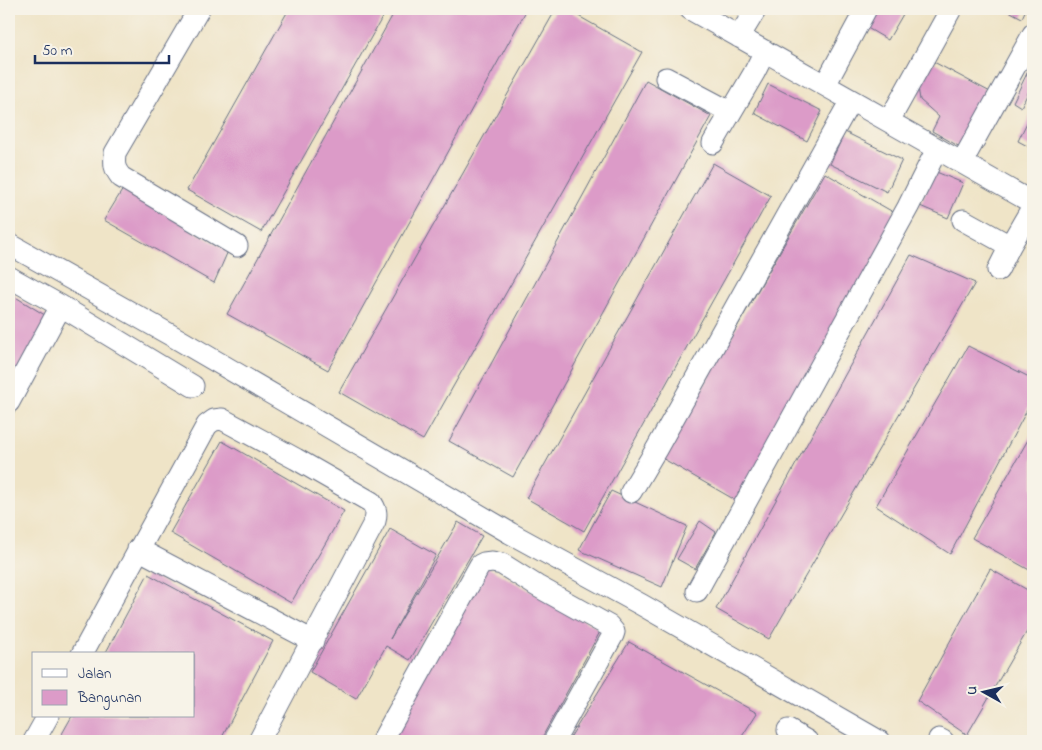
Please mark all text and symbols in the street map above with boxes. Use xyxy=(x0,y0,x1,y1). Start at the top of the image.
scale bar xyxy=(35,32,169,64)
text: 50 m xyxy=(42,40,73,62)
legend xyxy=(32,652,195,718)
text: Jalan xyxy=(78,663,111,685)
north arrow xyxy=(960,668,1010,718)
text: U xyxy=(962,684,984,696)
text: Bangunan xyxy=(77,687,142,710)

